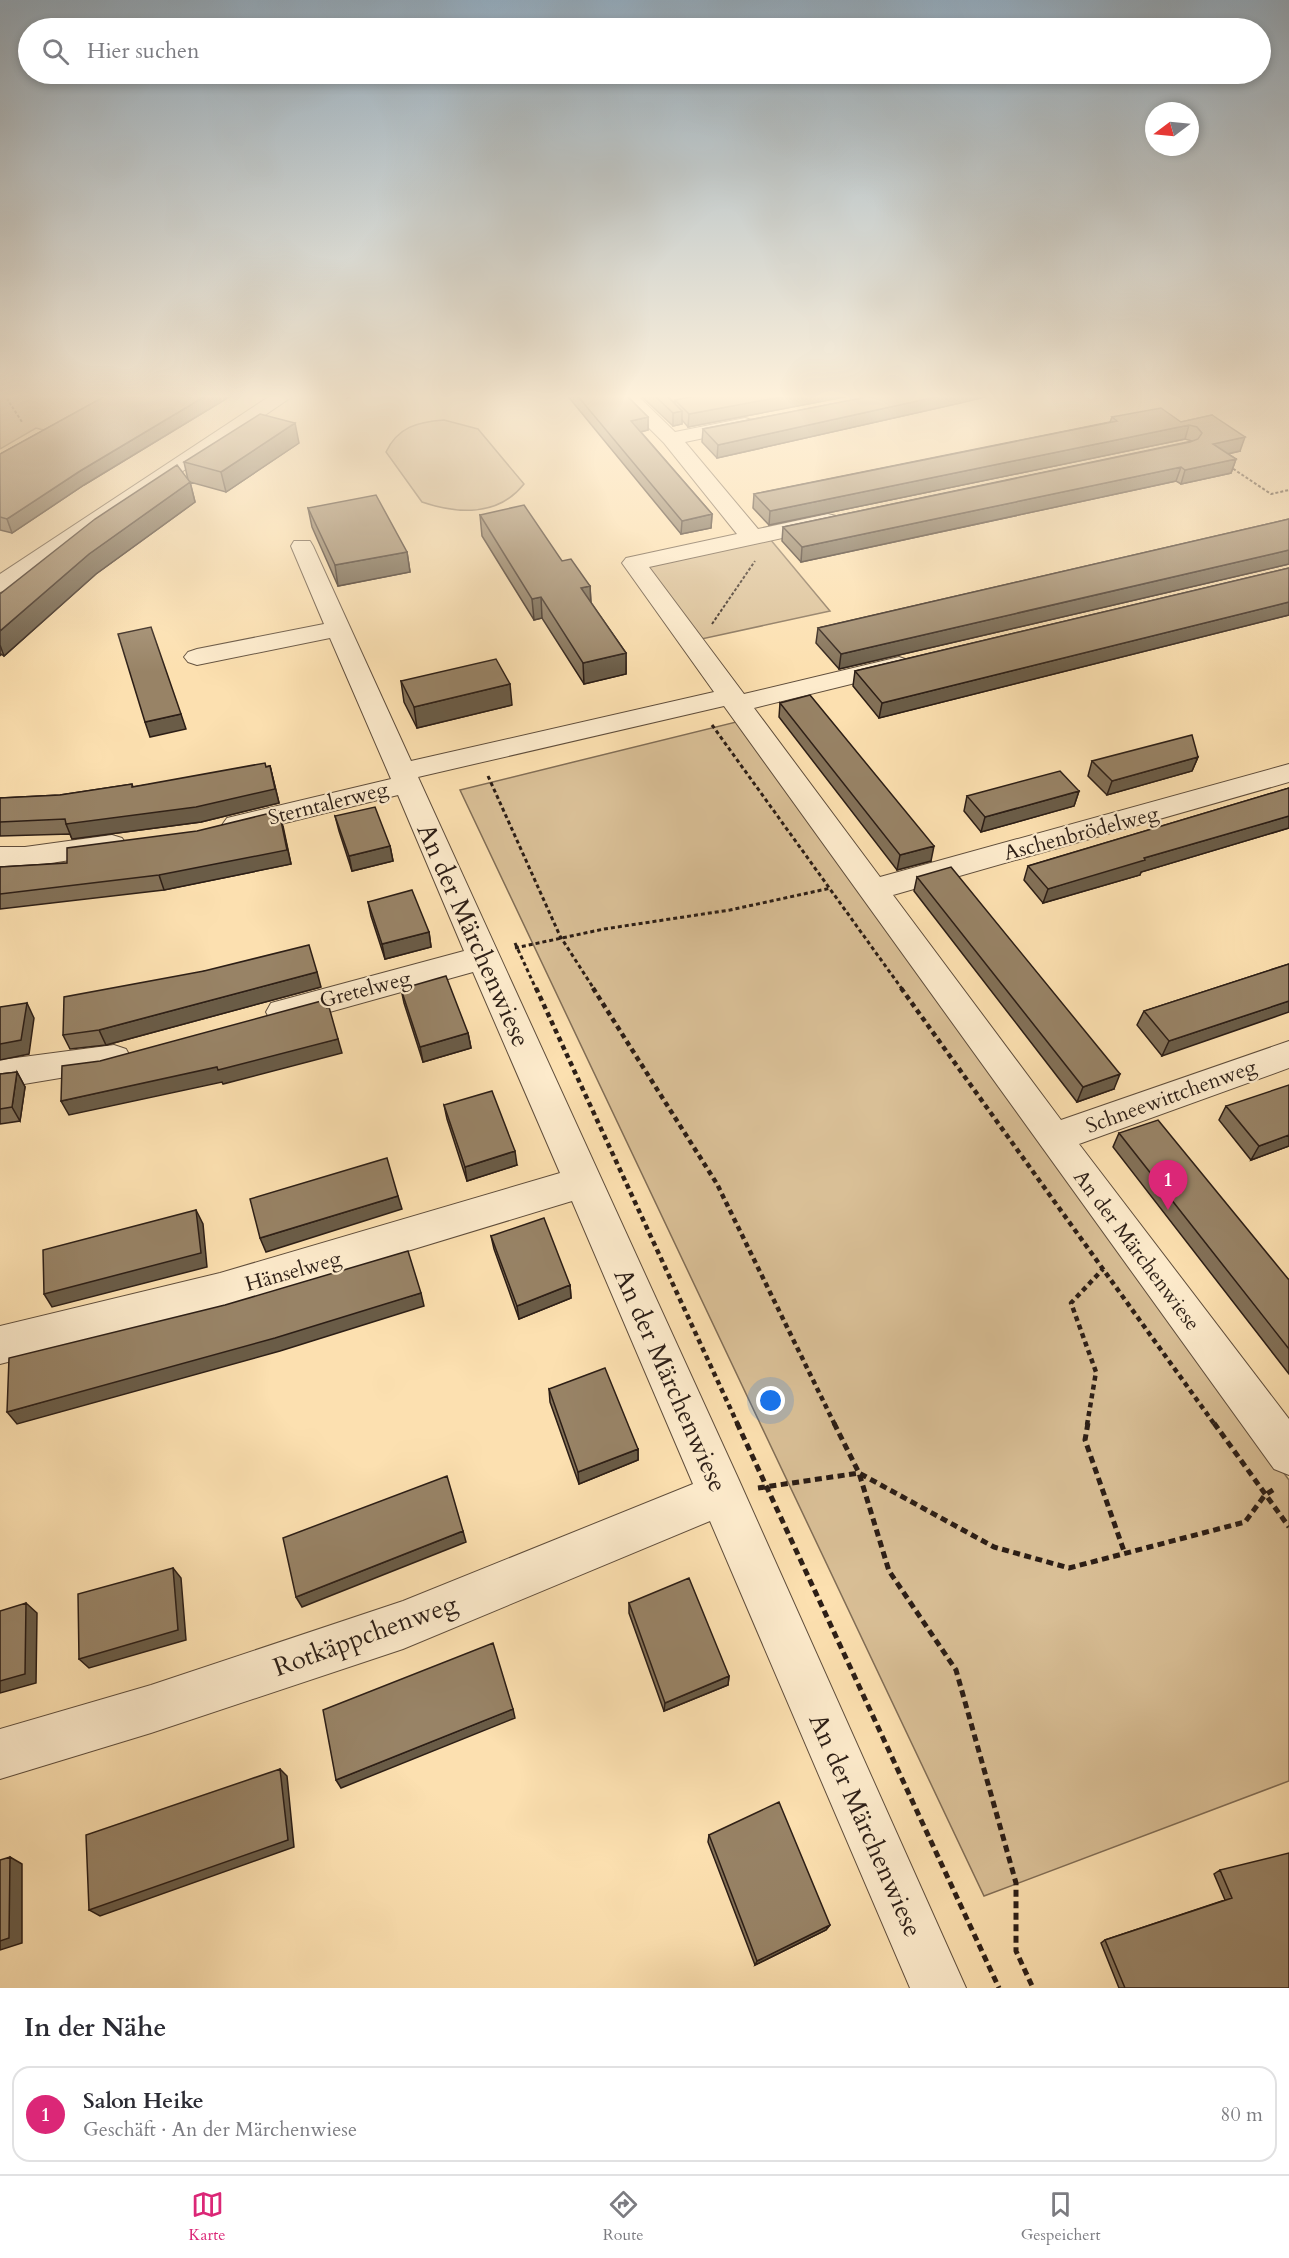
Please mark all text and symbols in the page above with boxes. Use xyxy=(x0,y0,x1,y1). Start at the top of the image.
search box xyxy=(18,18,1271,84)
icon: search xyxy=(39,35,72,68)
text: Hier suchen xyxy=(87,36,200,66)
north arrow xyxy=(1145,102,1199,156)
street label: Sterntalerweg xyxy=(265,775,391,832)
street label: Aschenbrödelweg xyxy=(1001,799,1162,868)
street label: An der Märchenwiese xyxy=(409,818,539,1052)
street label: Gretelweg xyxy=(316,963,414,1016)
street label: Schneewittchenweg xyxy=(1082,1052,1261,1141)
pin: 1 xyxy=(1148,1160,1188,1210)
street label: An der Märchenwiese xyxy=(1066,1164,1207,1337)
street label: Hänselweg xyxy=(242,1244,345,1299)
street label: An der Märchenwiese xyxy=(606,1263,736,1497)
your location xyxy=(756,1386,785,1415)
street label: Rotkäppchenweg xyxy=(268,1586,462,1685)
street label: An der Märchenwiese xyxy=(801,1708,931,1942)
text: In der Nähe xyxy=(24,2010,166,2045)
text: Salon Heike xyxy=(83,2086,204,2116)
text: 1 xyxy=(40,2101,51,2128)
text: 80 m xyxy=(1220,2101,1263,2128)
text: Geschäft · An der Märchenwiese xyxy=(83,2116,357,2143)
tab: Karte xyxy=(189,2188,226,2246)
tab: Route xyxy=(603,2188,644,2246)
tab: Gespeichert xyxy=(1021,2188,1100,2246)

